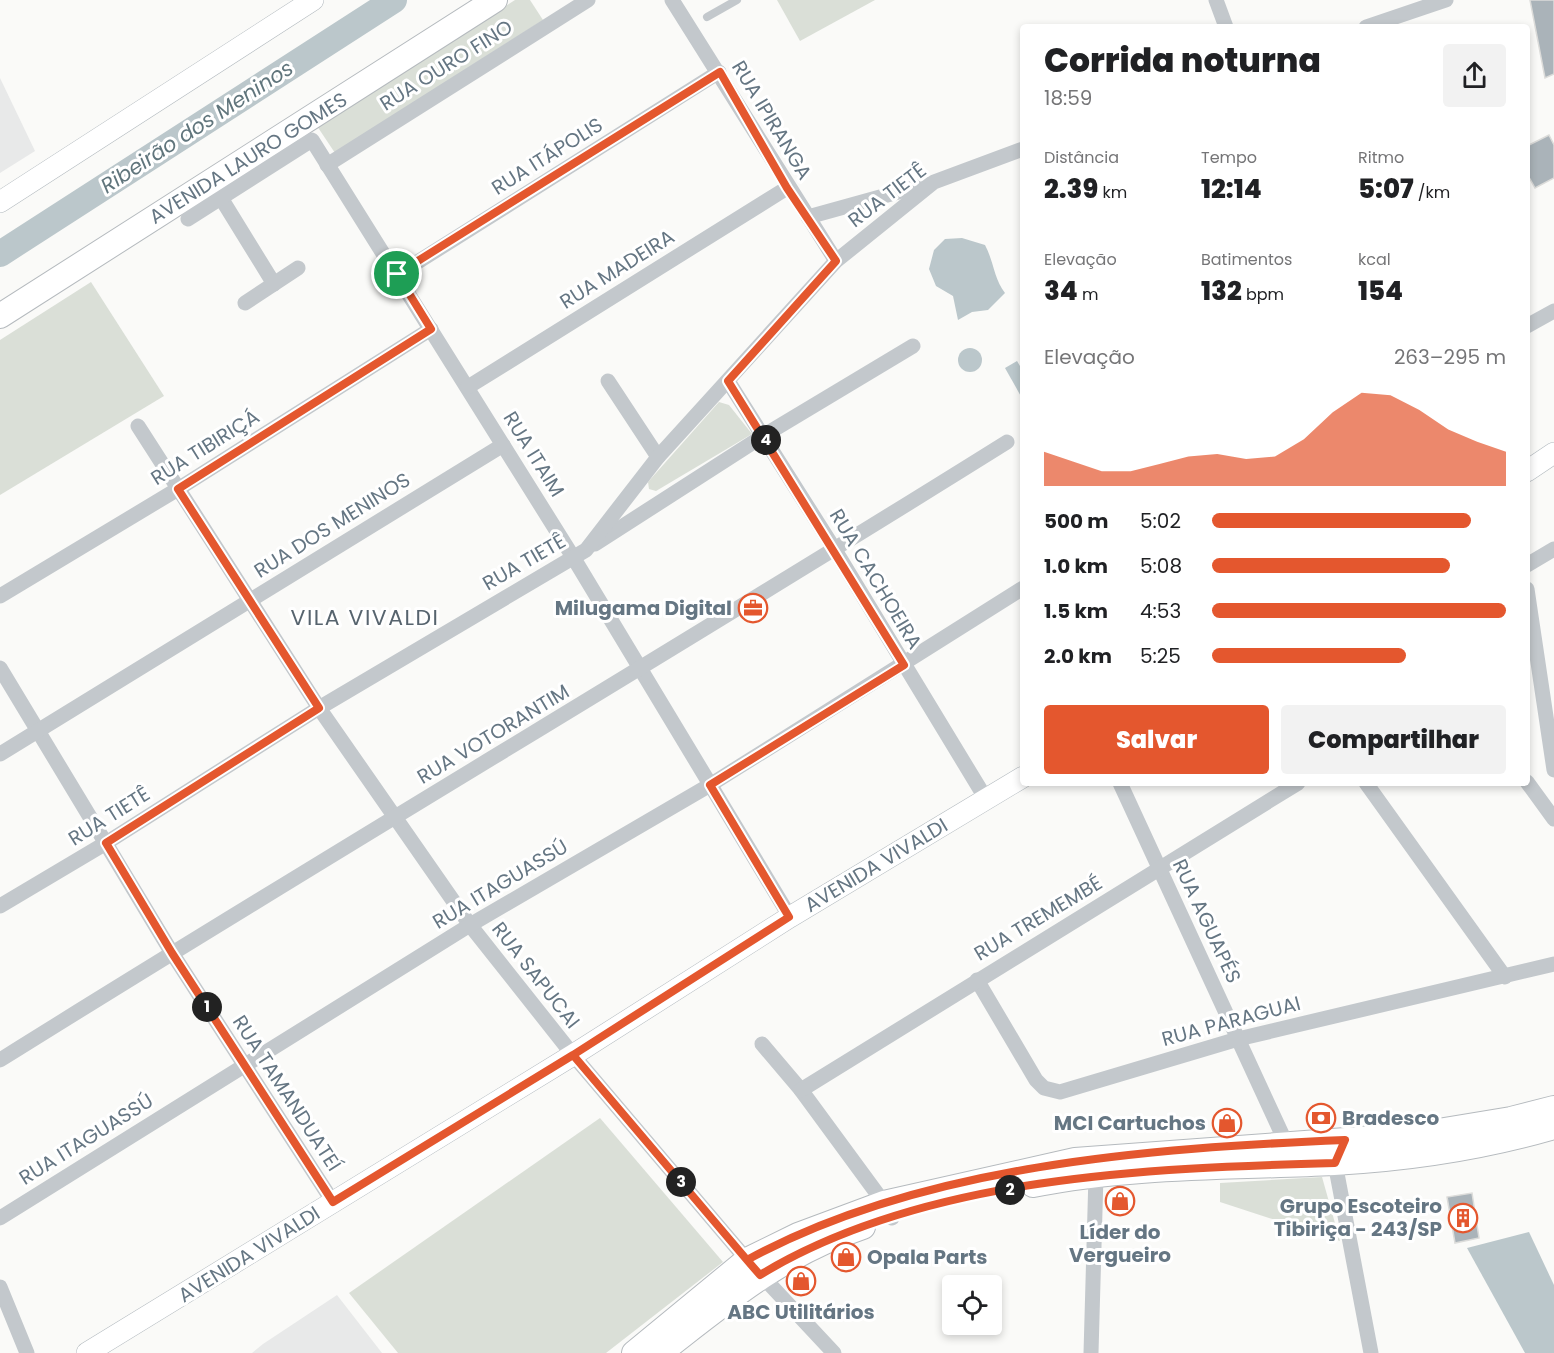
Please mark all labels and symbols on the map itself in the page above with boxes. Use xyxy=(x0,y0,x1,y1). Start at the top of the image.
street label: RUA OURO FINO xyxy=(374,13,518,117)
water label: Ribeirão dos Meninos xyxy=(95,53,299,200)
street label: RUA IPIRANGA xyxy=(725,55,819,185)
street label: AVENIDA LAURO GOMES xyxy=(144,86,352,230)
street label: RUA ITÁPOLIS xyxy=(486,111,608,201)
street label: RUA TIETÊ xyxy=(842,156,932,234)
street label: RUA MADEIRA xyxy=(554,223,680,315)
pin xyxy=(371,248,422,299)
street label: RUA TIBIRIÇÁ xyxy=(145,402,265,492)
street label: RUA ITAIM xyxy=(497,406,571,502)
pin: 4 xyxy=(751,425,781,455)
street label: RUA DOS MENINOS xyxy=(249,466,415,584)
street label: RUA CACHOEIRA xyxy=(823,504,929,654)
street label: RUA TIETÊ xyxy=(477,527,571,597)
office icon: Milugama Digital xyxy=(737,592,769,624)
place label: Milugama Digital xyxy=(555,594,732,622)
district label: VILA VIVALDI xyxy=(291,602,439,633)
street label: RUA VOTORANTIM xyxy=(412,677,574,791)
street label: RUA TIETÊ xyxy=(63,780,155,852)
street label: AVENIDA VIVALDI xyxy=(799,811,953,919)
street label: RUA ITAGUASSÚ xyxy=(427,833,573,935)
street label: RUA AGUAPÉS xyxy=(1166,854,1248,988)
street label: RUA TREMEMBÉ xyxy=(969,869,1107,967)
street label: RUA SAPUCAI xyxy=(485,916,587,1034)
street label: RUA PARAGUAI xyxy=(1158,989,1304,1053)
pin: 1 xyxy=(192,992,222,1022)
street label: RUA TAMANDUATEÍ xyxy=(226,1010,348,1176)
street label: RUA ITAGUASSÚ xyxy=(14,1087,158,1191)
bank icon: Bradesco xyxy=(1305,1102,1337,1134)
place label: Bradesco xyxy=(1342,1104,1439,1132)
shop icon: MCI Cartuchos xyxy=(1211,1107,1243,1139)
place label: MCI Cartuchos xyxy=(1054,1109,1206,1137)
pin: 3 xyxy=(666,1167,696,1197)
pin: 2 xyxy=(995,1175,1025,1205)
shop icon: Líder do Vergueiro xyxy=(1104,1185,1136,1217)
place label: Grupo Escoteiro Tibiriça - 243/SP xyxy=(1274,1192,1442,1243)
street label: AVENIDA VIVALDI xyxy=(173,1199,325,1309)
building icon: Grupo Escoteiro Tibiriça - 243/SP xyxy=(1447,1202,1479,1234)
place label: Líder do Vergueiro xyxy=(1069,1218,1171,1269)
shop icon: Opala Parts xyxy=(830,1241,862,1273)
place label: Opala Parts xyxy=(867,1243,988,1271)
shop icon: ABC Utilitários xyxy=(785,1265,817,1297)
place label: ABC Utilitários xyxy=(727,1298,875,1326)

